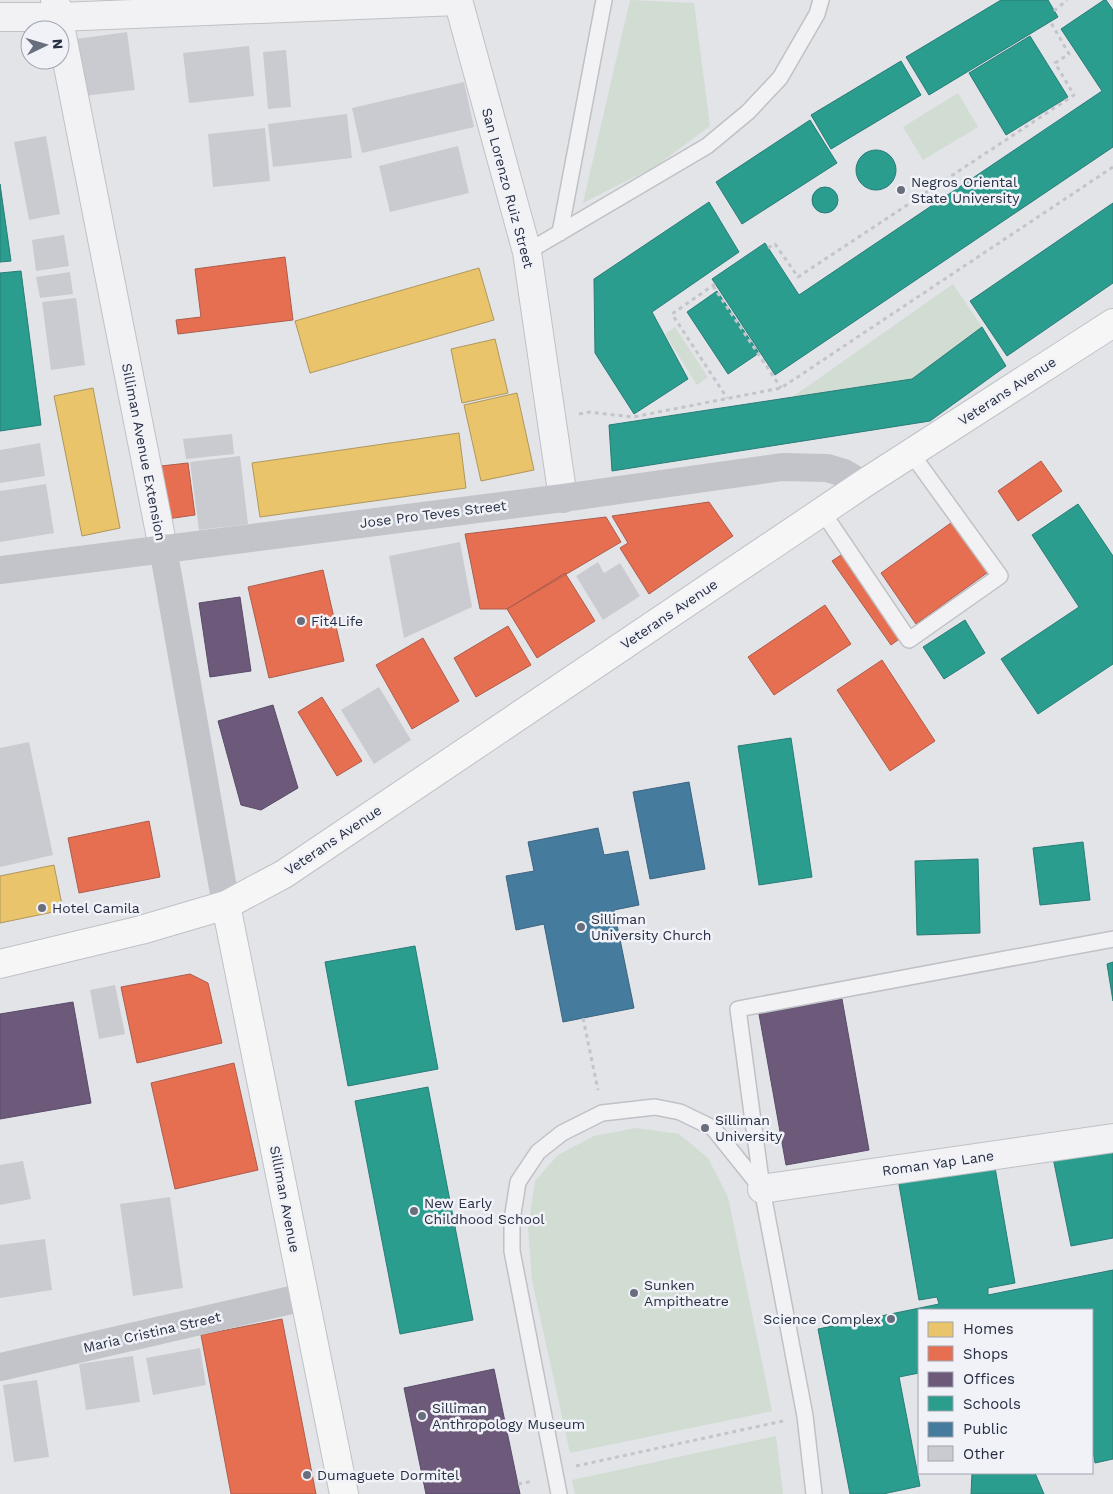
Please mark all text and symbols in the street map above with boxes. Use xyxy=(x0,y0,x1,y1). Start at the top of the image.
north arrow xyxy=(20,20,70,70)
text: N xyxy=(50,38,66,50)
street label: San Lorenzo Ruiz Street xyxy=(479,106,537,270)
place label: Negros Oriental State University xyxy=(911,174,1020,206)
marker: Negros Oriental State University xyxy=(895,184,907,196)
street label: Veterans Avenue xyxy=(955,353,1059,429)
street label: Silliman Avenue Extension xyxy=(119,362,169,542)
street label: Jose Pro Teves Street xyxy=(359,497,507,531)
street label: Veterans Avenue xyxy=(617,576,721,652)
place label: Fit4Life xyxy=(311,613,363,629)
marker: Fit4Life xyxy=(295,615,307,627)
street label: Veterans Avenue xyxy=(281,802,385,878)
place label: Hotel Camila xyxy=(52,900,140,916)
marker: Hotel Camila xyxy=(36,902,48,914)
place label: Silliman University Church xyxy=(591,911,712,943)
marker: Silliman University Church xyxy=(575,921,587,933)
place label: Silliman University xyxy=(715,1112,783,1144)
marker: Silliman University xyxy=(699,1122,711,1134)
street label: Silliman Avenue xyxy=(267,1144,303,1254)
street label: Roman Yap Lane xyxy=(881,1147,995,1179)
place label: New Early Childhood School xyxy=(424,1195,545,1227)
marker: New Early Childhood School xyxy=(408,1205,420,1217)
place label: Sunken Ampitheatre xyxy=(644,1277,729,1309)
marker: Sunken Ampitheatre xyxy=(628,1287,640,1299)
street label: Maria Cristina Street xyxy=(82,1308,223,1356)
legend xyxy=(918,1309,1093,1474)
place label: Science Complex xyxy=(763,1311,881,1327)
marker: Science Complex xyxy=(885,1313,897,1325)
text: Homes xyxy=(963,1320,1014,1338)
text: Shops xyxy=(963,1345,1008,1363)
text: Offices xyxy=(963,1370,1015,1388)
text: Schools xyxy=(963,1395,1021,1413)
place label: Silliman Anthropology Museum xyxy=(432,1400,585,1432)
marker: Silliman Anthropology Museum xyxy=(416,1410,428,1422)
text: Public xyxy=(963,1420,1008,1438)
text: Other xyxy=(963,1445,1005,1463)
place label: Dumaguete Dormitel xyxy=(317,1467,460,1483)
marker: Dumaguete Dormitel xyxy=(301,1469,313,1481)

